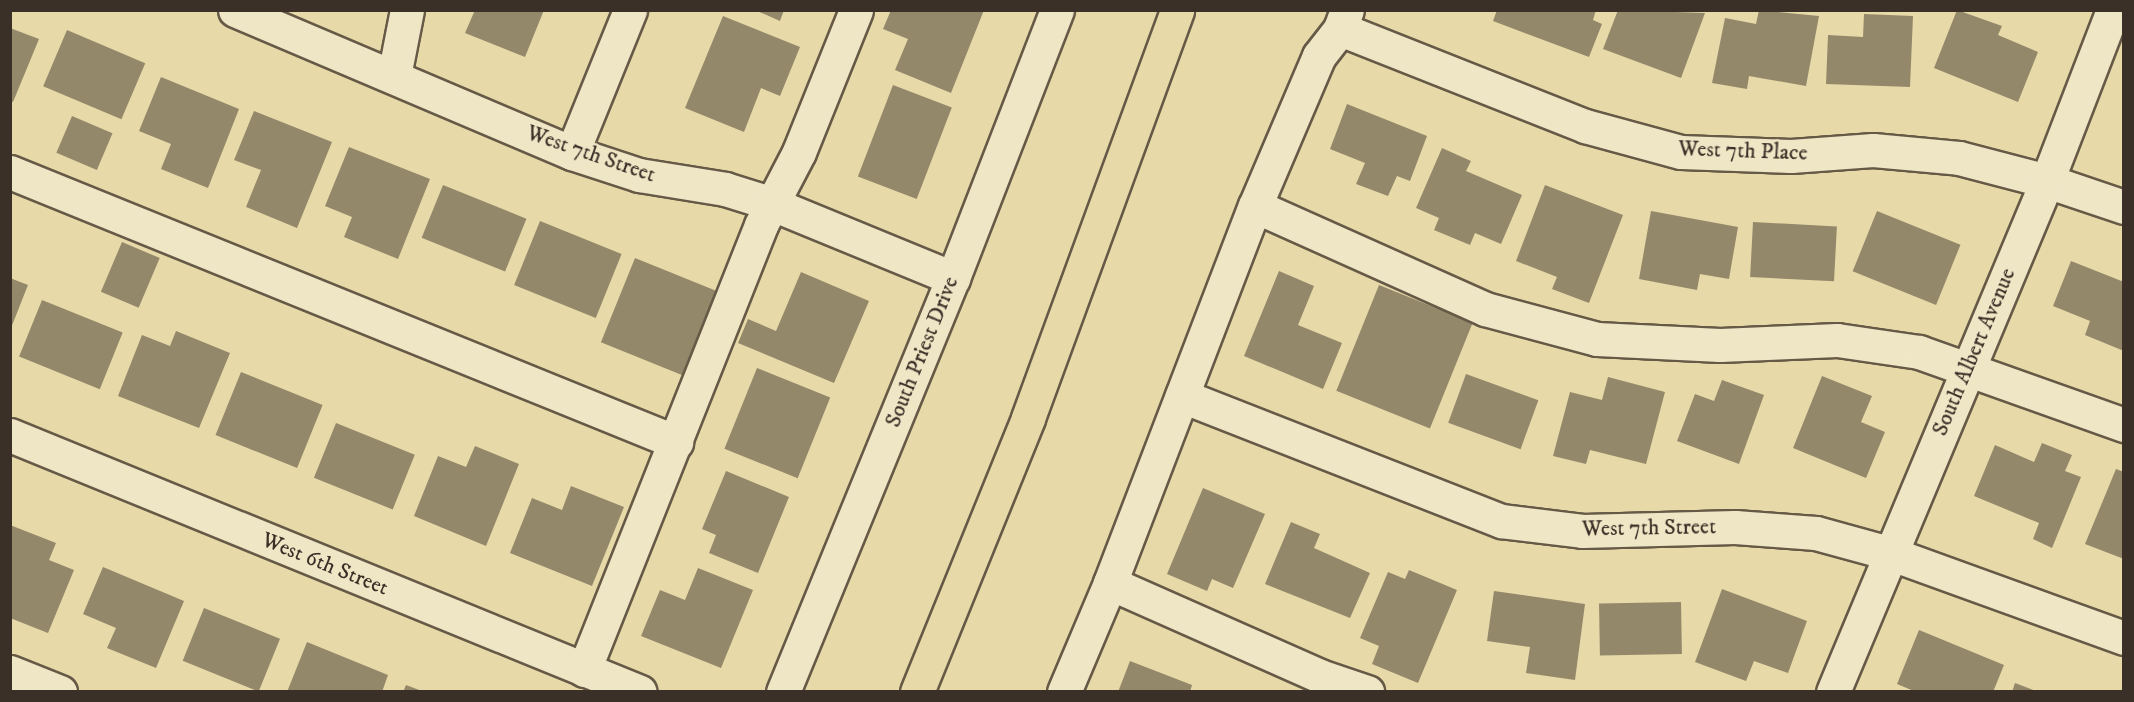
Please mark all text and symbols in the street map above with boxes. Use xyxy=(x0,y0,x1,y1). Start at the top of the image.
street label: West 7th Street xyxy=(523,120,659,188)
street label: West 7th Place xyxy=(1678,136,1808,166)
street label: South Albert Avenue xyxy=(1927,264,2021,440)
street label: South Priest Drive xyxy=(880,273,964,431)
street label: West 7th Street xyxy=(1582,514,1716,542)
street label: West 6th Street xyxy=(258,527,392,601)

